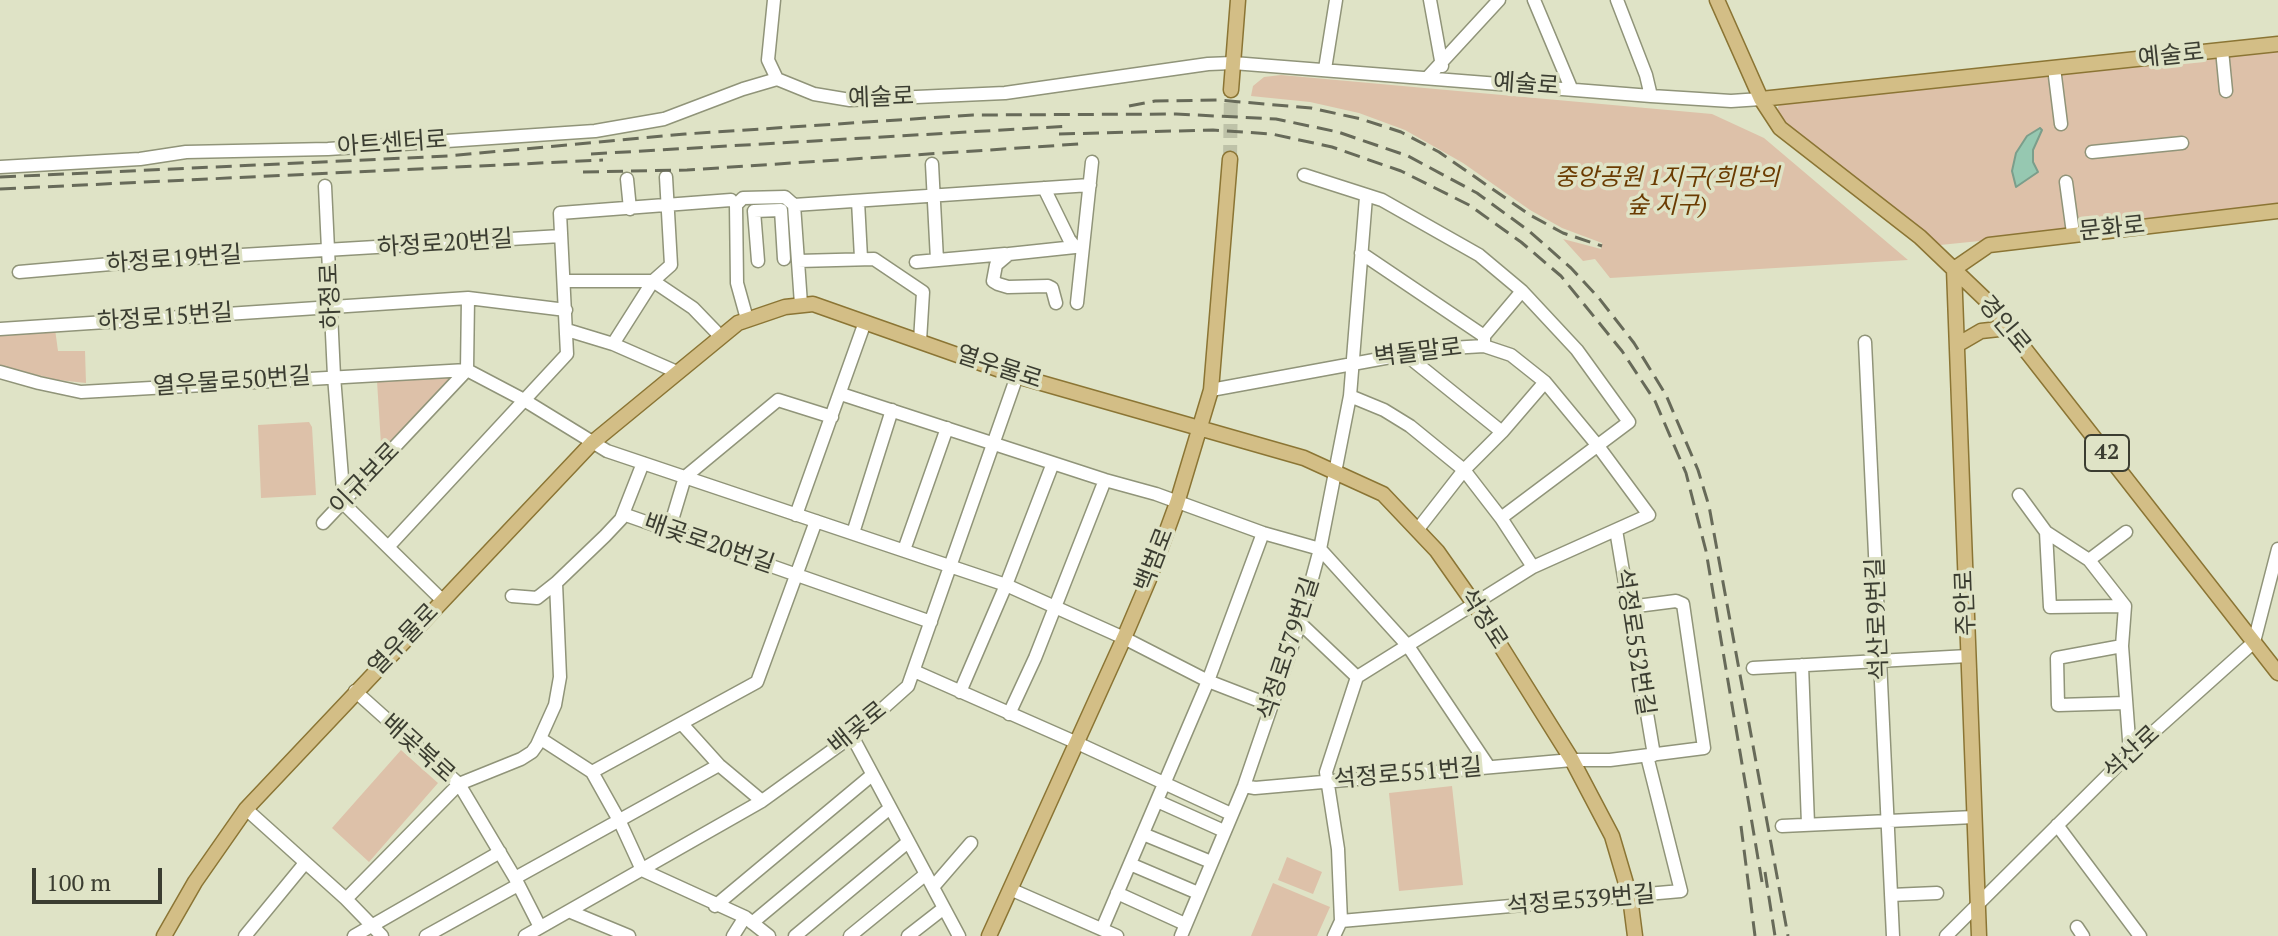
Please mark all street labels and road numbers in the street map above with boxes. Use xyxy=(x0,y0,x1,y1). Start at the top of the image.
street label: 예술로 xyxy=(2137,38,2205,74)
street label: 예술로 xyxy=(1492,68,1560,102)
street label: 예술로 xyxy=(847,82,915,114)
street label: 아트센터로 xyxy=(336,126,448,162)
street label: 문화로 xyxy=(2078,211,2146,247)
street label: 하정로20번길 xyxy=(376,225,514,263)
street label: 하정로19번길 xyxy=(105,241,243,279)
street label: 하정로 xyxy=(315,262,347,330)
street label: 경인로 xyxy=(1972,290,2036,360)
street label: 하정로15번길 xyxy=(96,299,234,337)
street label: 벽돌말로 xyxy=(1372,333,1464,373)
street label: 열우물로 xyxy=(953,341,1045,395)
street label: 열우물로50번길 xyxy=(152,362,312,402)
road number: 42 xyxy=(2085,435,2129,471)
street label: 이규보로 xyxy=(324,437,406,521)
street label: 배곶로20번길 xyxy=(640,508,778,580)
street label: 백범로 xyxy=(1130,524,1180,596)
street label: 석산로9번길 xyxy=(1861,557,1895,681)
street label: 석정로552번길 xyxy=(1608,566,1660,718)
street label: 주안로 xyxy=(1950,569,1982,637)
street label: 석정로579번길 xyxy=(1252,574,1326,724)
street label: 석정로 xyxy=(1453,583,1513,655)
street label: 열우물로 xyxy=(363,598,445,682)
street label: 배곶로 xyxy=(823,696,893,760)
street label: 배곶북로 xyxy=(376,709,460,789)
street label: 석산로 xyxy=(2098,720,2166,786)
street label: 석정로551번길 xyxy=(1333,753,1483,795)
street label: 석정로539번길 xyxy=(1506,880,1656,922)

